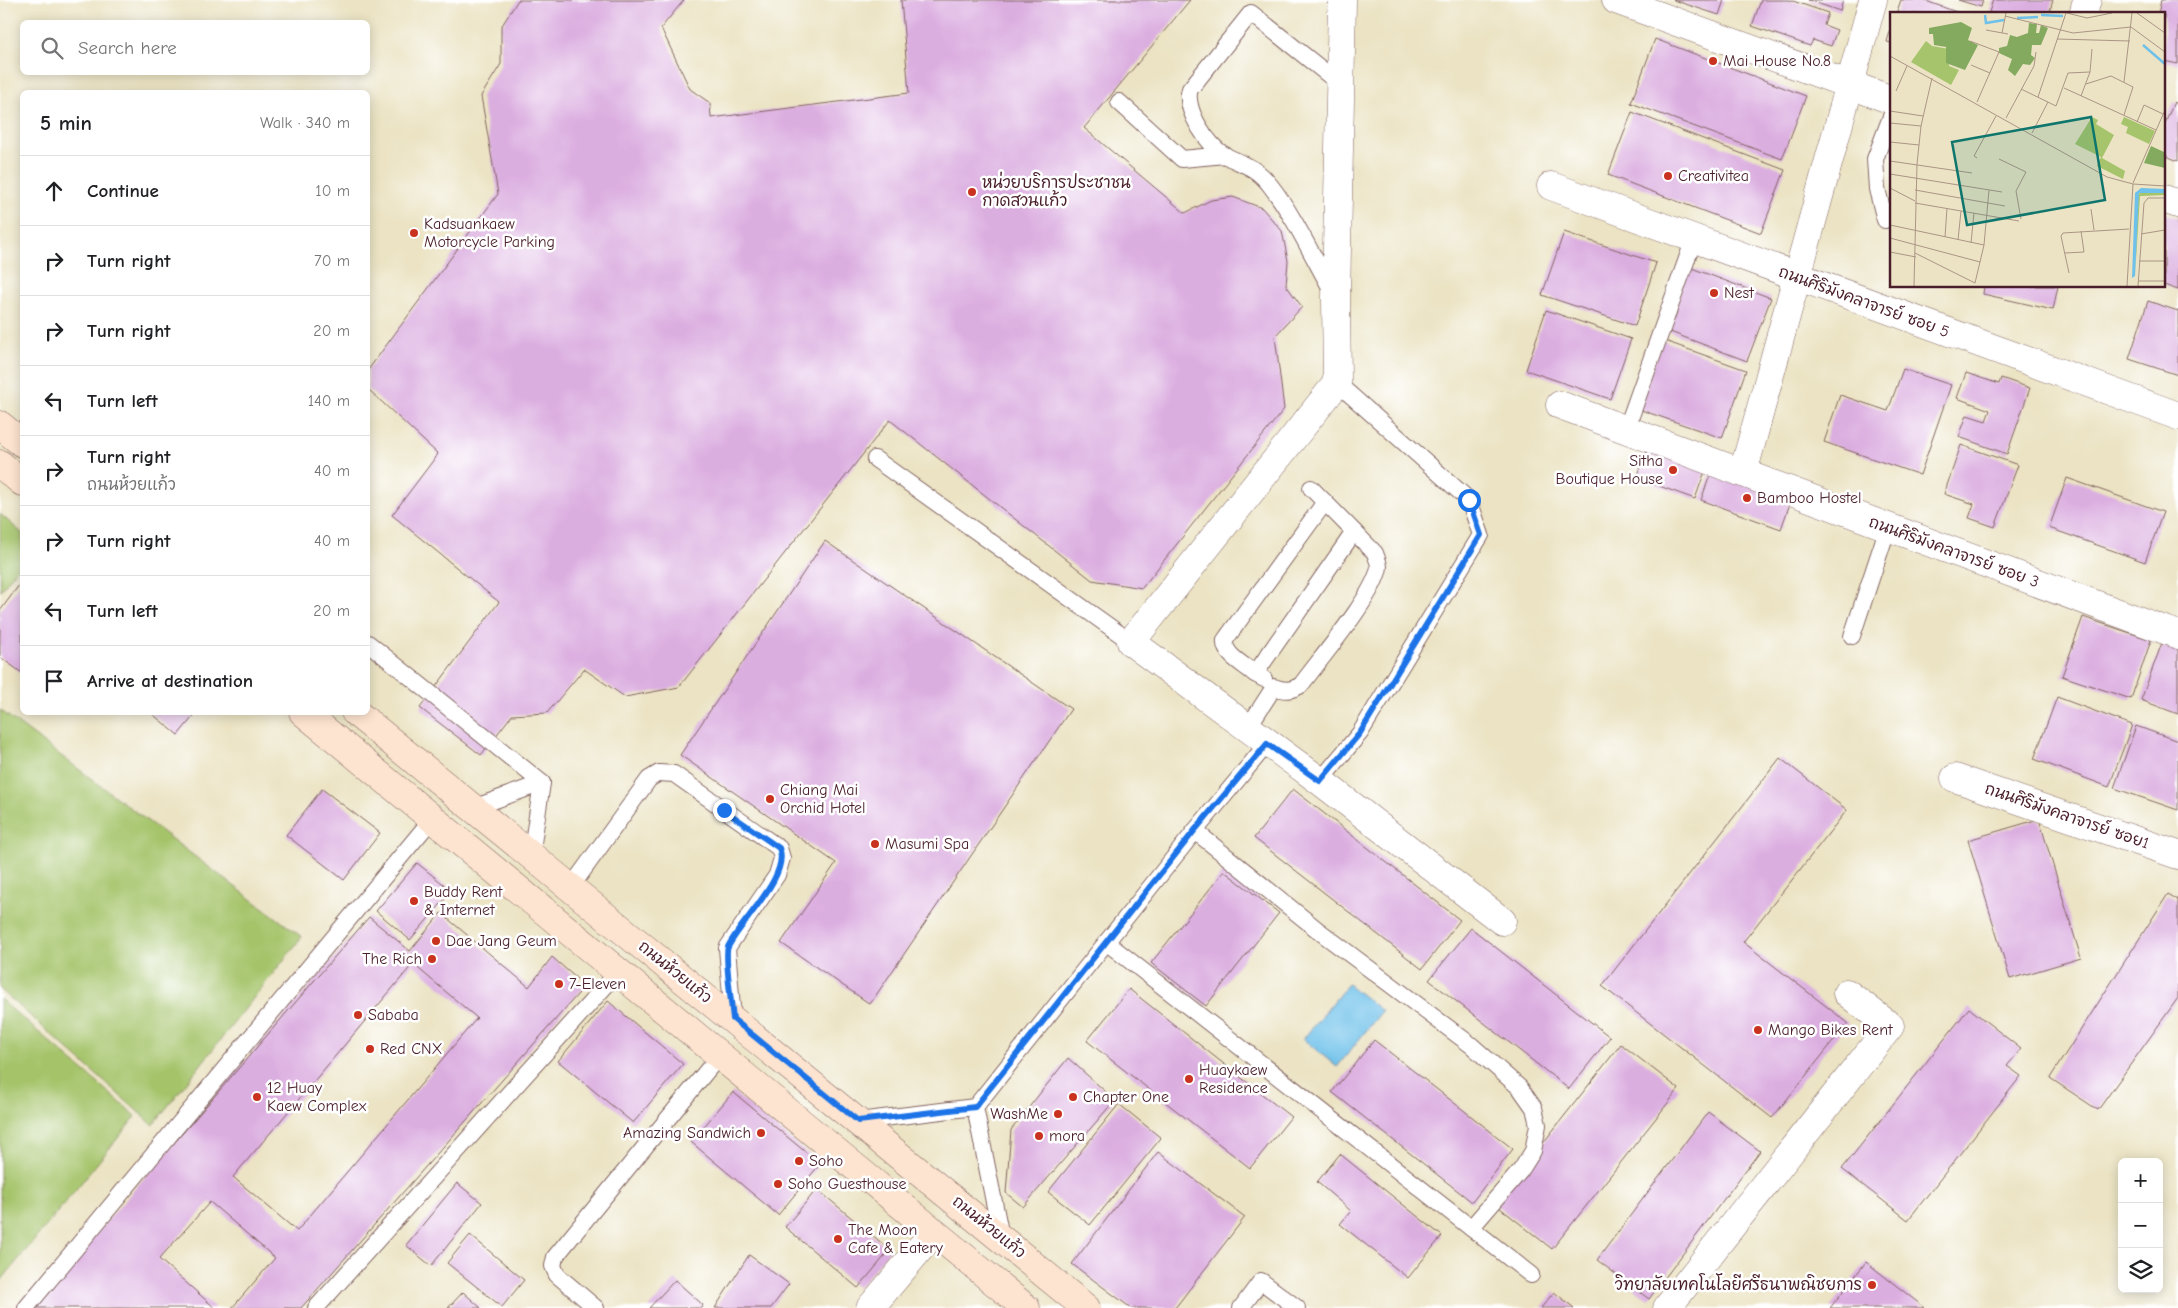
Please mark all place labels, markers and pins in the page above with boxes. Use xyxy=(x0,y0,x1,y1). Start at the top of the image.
place label: Mai House No.8 xyxy=(1723,52,1831,70)
marker: Mai House No.8 xyxy=(1707,55,1719,67)
place label: Creativitea xyxy=(1678,167,1749,185)
marker: Creativitea xyxy=(1662,170,1674,182)
place label: หน่วยบริการประชาชน กาดสวนแก้ว xyxy=(982,171,1131,210)
marker: หน่วยบริการประชาชน กาดสวนแก้ว xyxy=(966,186,978,198)
place label: Kadsuankaew Motorcycle Parking xyxy=(424,215,555,251)
marker: Kadsuankaew Motorcycle Parking xyxy=(408,227,420,239)
place label: Nest xyxy=(1724,284,1754,302)
marker: Nest xyxy=(1708,287,1720,299)
place label: Sitha Boutique House xyxy=(1556,452,1663,488)
marker: Sitha Boutique House xyxy=(1667,464,1679,476)
place label: Bamboo Hostel xyxy=(1757,489,1861,507)
marker: Bamboo Hostel xyxy=(1741,492,1753,504)
place label: Chiang Mai Orchid Hotel xyxy=(780,781,865,817)
marker: Chiang Mai Orchid Hotel xyxy=(764,793,776,805)
place label: Masumi Spa xyxy=(885,835,969,853)
marker: Masumi Spa xyxy=(869,838,881,850)
place label: Buddy Rent & Internet xyxy=(424,883,503,919)
marker: Buddy Rent & Internet xyxy=(408,895,420,907)
place label: Dae Jang Geum xyxy=(446,932,557,950)
marker: Dae Jang Geum xyxy=(430,935,442,947)
place label: The Rich xyxy=(362,950,422,968)
marker: The Rich xyxy=(426,953,438,965)
place label: 7-Eleven xyxy=(569,975,626,993)
marker: 7-Eleven xyxy=(553,978,565,990)
place label: Sababa xyxy=(368,1006,419,1024)
marker: Sababa xyxy=(352,1009,364,1021)
place label: Mango Bikes Rent xyxy=(1768,1021,1893,1039)
marker: Mango Bikes Rent xyxy=(1752,1024,1764,1036)
place label: Red CNX xyxy=(380,1040,443,1058)
marker: Red CNX xyxy=(364,1043,376,1055)
place label: Huaykaew Residence xyxy=(1199,1061,1268,1097)
marker: Huaykaew Residence xyxy=(1183,1073,1195,1085)
place label: 12 Huay Kaew Complex xyxy=(267,1079,367,1115)
place label: Chapter One xyxy=(1083,1088,1169,1106)
marker: 12 Huay Kaew Complex xyxy=(251,1091,263,1103)
marker: Chapter One xyxy=(1067,1091,1079,1103)
place label: WashMe xyxy=(990,1105,1048,1123)
marker: WashMe xyxy=(1052,1108,1064,1120)
place label: Amazing Sandwich xyxy=(623,1124,751,1142)
marker: Amazing Sandwich xyxy=(755,1127,767,1139)
place label: mora xyxy=(1049,1127,1085,1145)
marker: mora xyxy=(1033,1130,1045,1142)
place label: Soho xyxy=(809,1152,843,1170)
marker: Soho xyxy=(793,1155,805,1167)
place label: Soho Guesthouse xyxy=(788,1175,906,1193)
marker: Soho Guesthouse xyxy=(772,1178,784,1190)
place label: The Moon Cafe & Eatery xyxy=(848,1221,944,1257)
marker: The Moon Cafe & Eatery xyxy=(832,1233,844,1245)
place label: วิทยาลัยเทคโนโลยีศรีธนาพณิชยการ xyxy=(1615,1273,1862,1294)
marker: วิทยาลัยเทคโนโลยีศรีธนาพณิชยการ xyxy=(1866,1279,1878,1291)

